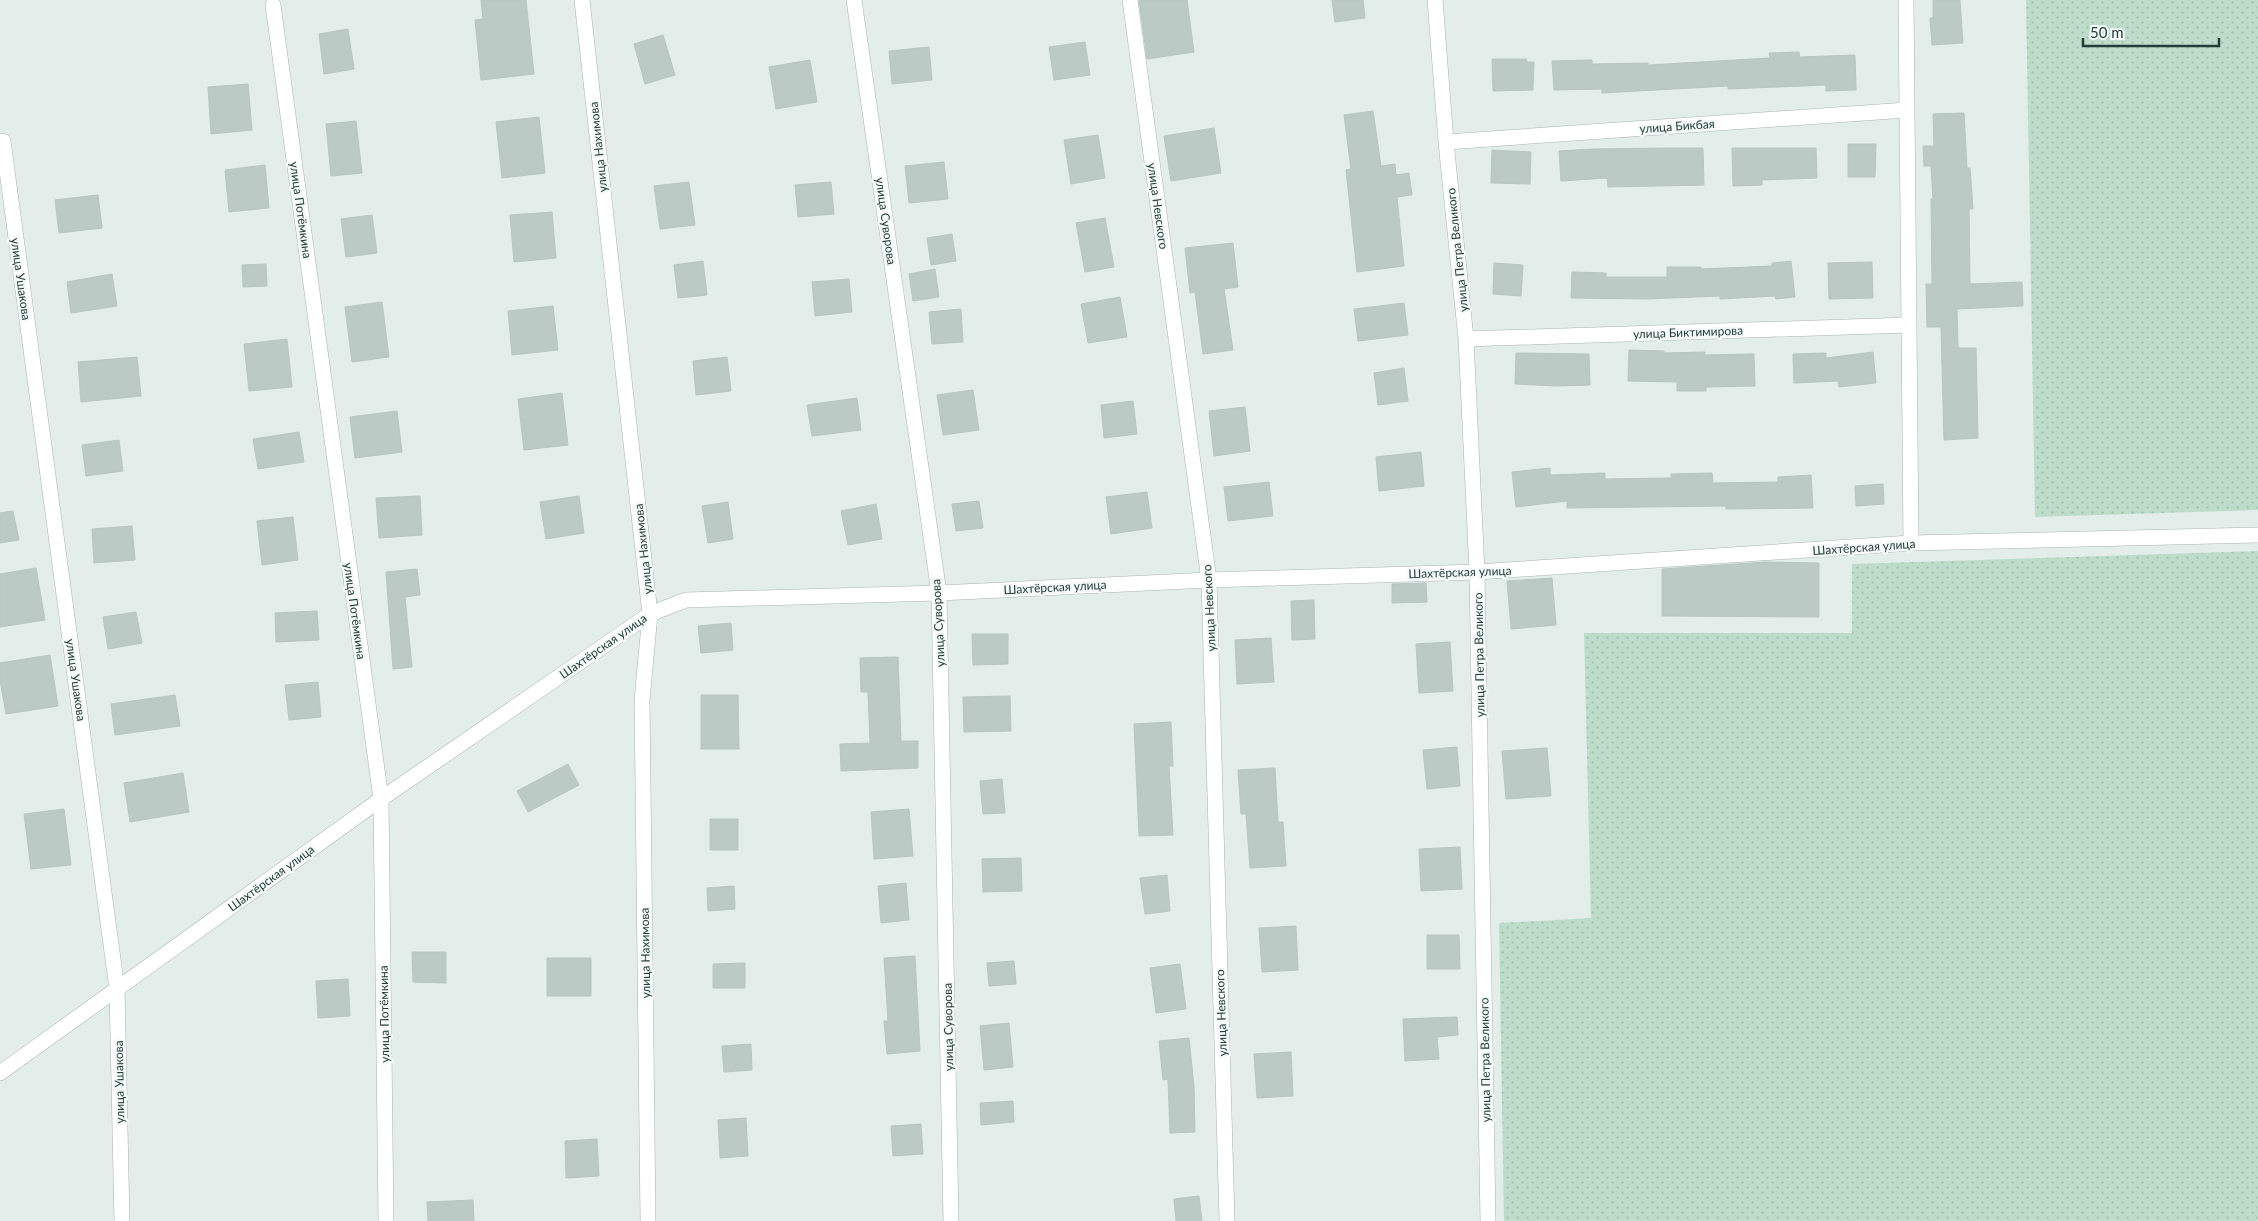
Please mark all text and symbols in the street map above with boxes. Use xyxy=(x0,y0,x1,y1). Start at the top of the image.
scale bar xyxy=(2083,15,2219,47)
text: 50 m xyxy=(2090,23,2124,41)
street label: улица Нахимова xyxy=(586,101,610,193)
street label: улица Бикбая xyxy=(1639,116,1715,136)
street label: улица Потёмкина xyxy=(287,161,315,259)
street label: улица Невского xyxy=(1145,162,1172,250)
street label: улица Суворова xyxy=(872,176,900,266)
street label: улица Петра Великого xyxy=(1443,187,1471,313)
street label: улица Ушакова xyxy=(8,237,34,321)
street label: улица Биктимирова xyxy=(1633,323,1743,341)
street label: улица Нахимова xyxy=(631,503,655,595)
street label: Шахтёрская улица xyxy=(1812,536,1916,558)
street label: улица Потёмкина xyxy=(341,562,369,660)
street label: Шахтёрская улица xyxy=(1408,563,1512,581)
street label: улица Невского xyxy=(1199,564,1219,652)
street label: Шахтёрская улица xyxy=(1003,577,1107,597)
street label: улица Суворова xyxy=(928,579,948,667)
street label: улица Петра Великого xyxy=(1470,592,1488,717)
street label: Шахтёрская улица xyxy=(556,610,650,682)
street label: улица Ушакова xyxy=(63,638,89,722)
street label: Шахтёрская улица xyxy=(225,842,317,914)
street label: улица Нахимова xyxy=(637,907,653,999)
street label: улица Потёмкина xyxy=(376,965,392,1063)
street label: улица Невского xyxy=(1212,969,1230,1057)
street label: улица Суворова xyxy=(940,983,956,1071)
street label: улица Петра Великого xyxy=(1476,997,1494,1122)
street label: улица Ушакова xyxy=(111,1040,127,1124)

